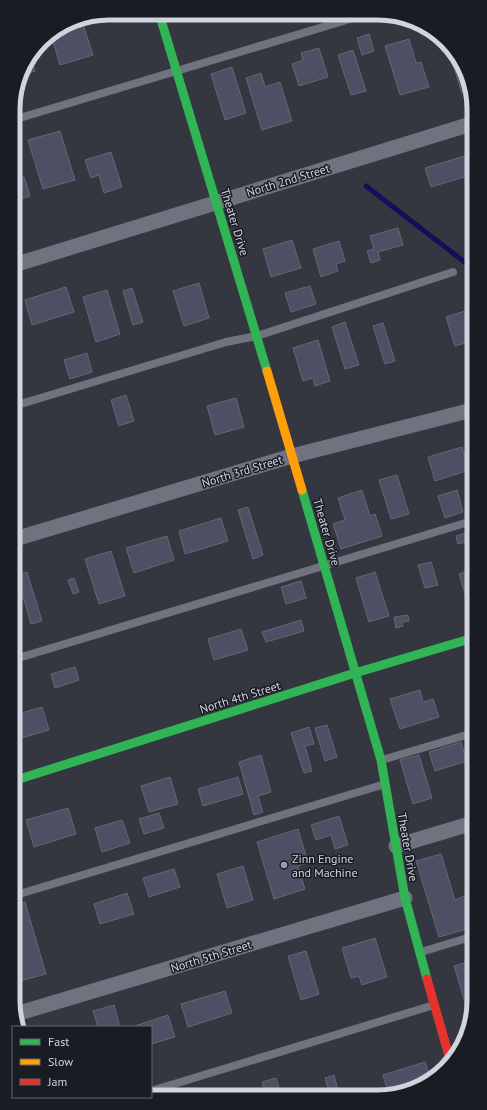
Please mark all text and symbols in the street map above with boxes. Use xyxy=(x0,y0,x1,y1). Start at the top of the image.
street label: North 2nd Street xyxy=(245,160,331,200)
street label: Theater Drive xyxy=(218,187,252,257)
street label: North 3rd Street xyxy=(200,452,284,490)
street label: Theater Drive xyxy=(310,497,344,567)
street label: North 4th Street xyxy=(198,678,282,716)
street label: Theater Drive xyxy=(395,811,421,883)
place label: Zinn Engine and Machine xyxy=(292,851,357,880)
marker: Zinn Engine and Machine xyxy=(279,860,289,870)
street label: North 5th Street xyxy=(169,937,253,975)
legend xyxy=(12,1026,152,1098)
text: Fast xyxy=(48,1034,69,1049)
text: Slow xyxy=(48,1054,73,1069)
text: Jam xyxy=(47,1074,67,1089)

